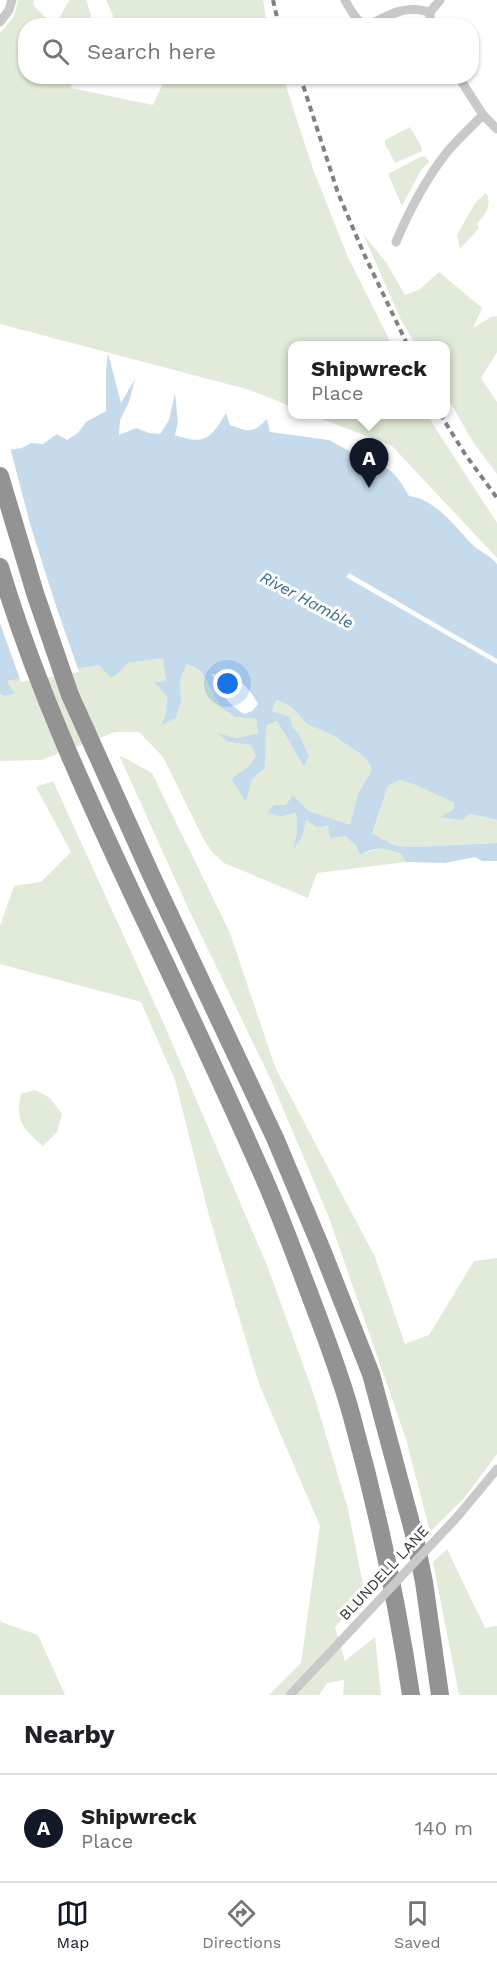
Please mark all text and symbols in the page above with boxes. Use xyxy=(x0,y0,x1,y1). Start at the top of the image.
search box xyxy=(18,18,479,84)
icon: search xyxy=(39,35,72,68)
text: Search here xyxy=(87,39,216,64)
popup xyxy=(288,341,450,419)
text: Shipwreck xyxy=(311,356,427,381)
text: Place xyxy=(311,381,364,405)
pin: A xyxy=(350,438,388,488)
water label: River Hamble xyxy=(257,568,357,632)
your location xyxy=(213,669,242,698)
street label: BLUNDELL LANE xyxy=(336,1522,432,1624)
text: Nearby xyxy=(24,1719,115,1749)
text: Shipwreck xyxy=(81,1804,197,1829)
text: A xyxy=(37,1816,50,1840)
text: 140 m xyxy=(415,1816,473,1840)
text: Place xyxy=(81,1829,133,1853)
tab: Map xyxy=(56,1897,89,1952)
tab: Directions xyxy=(202,1897,281,1952)
tab: Saved xyxy=(394,1897,441,1952)

